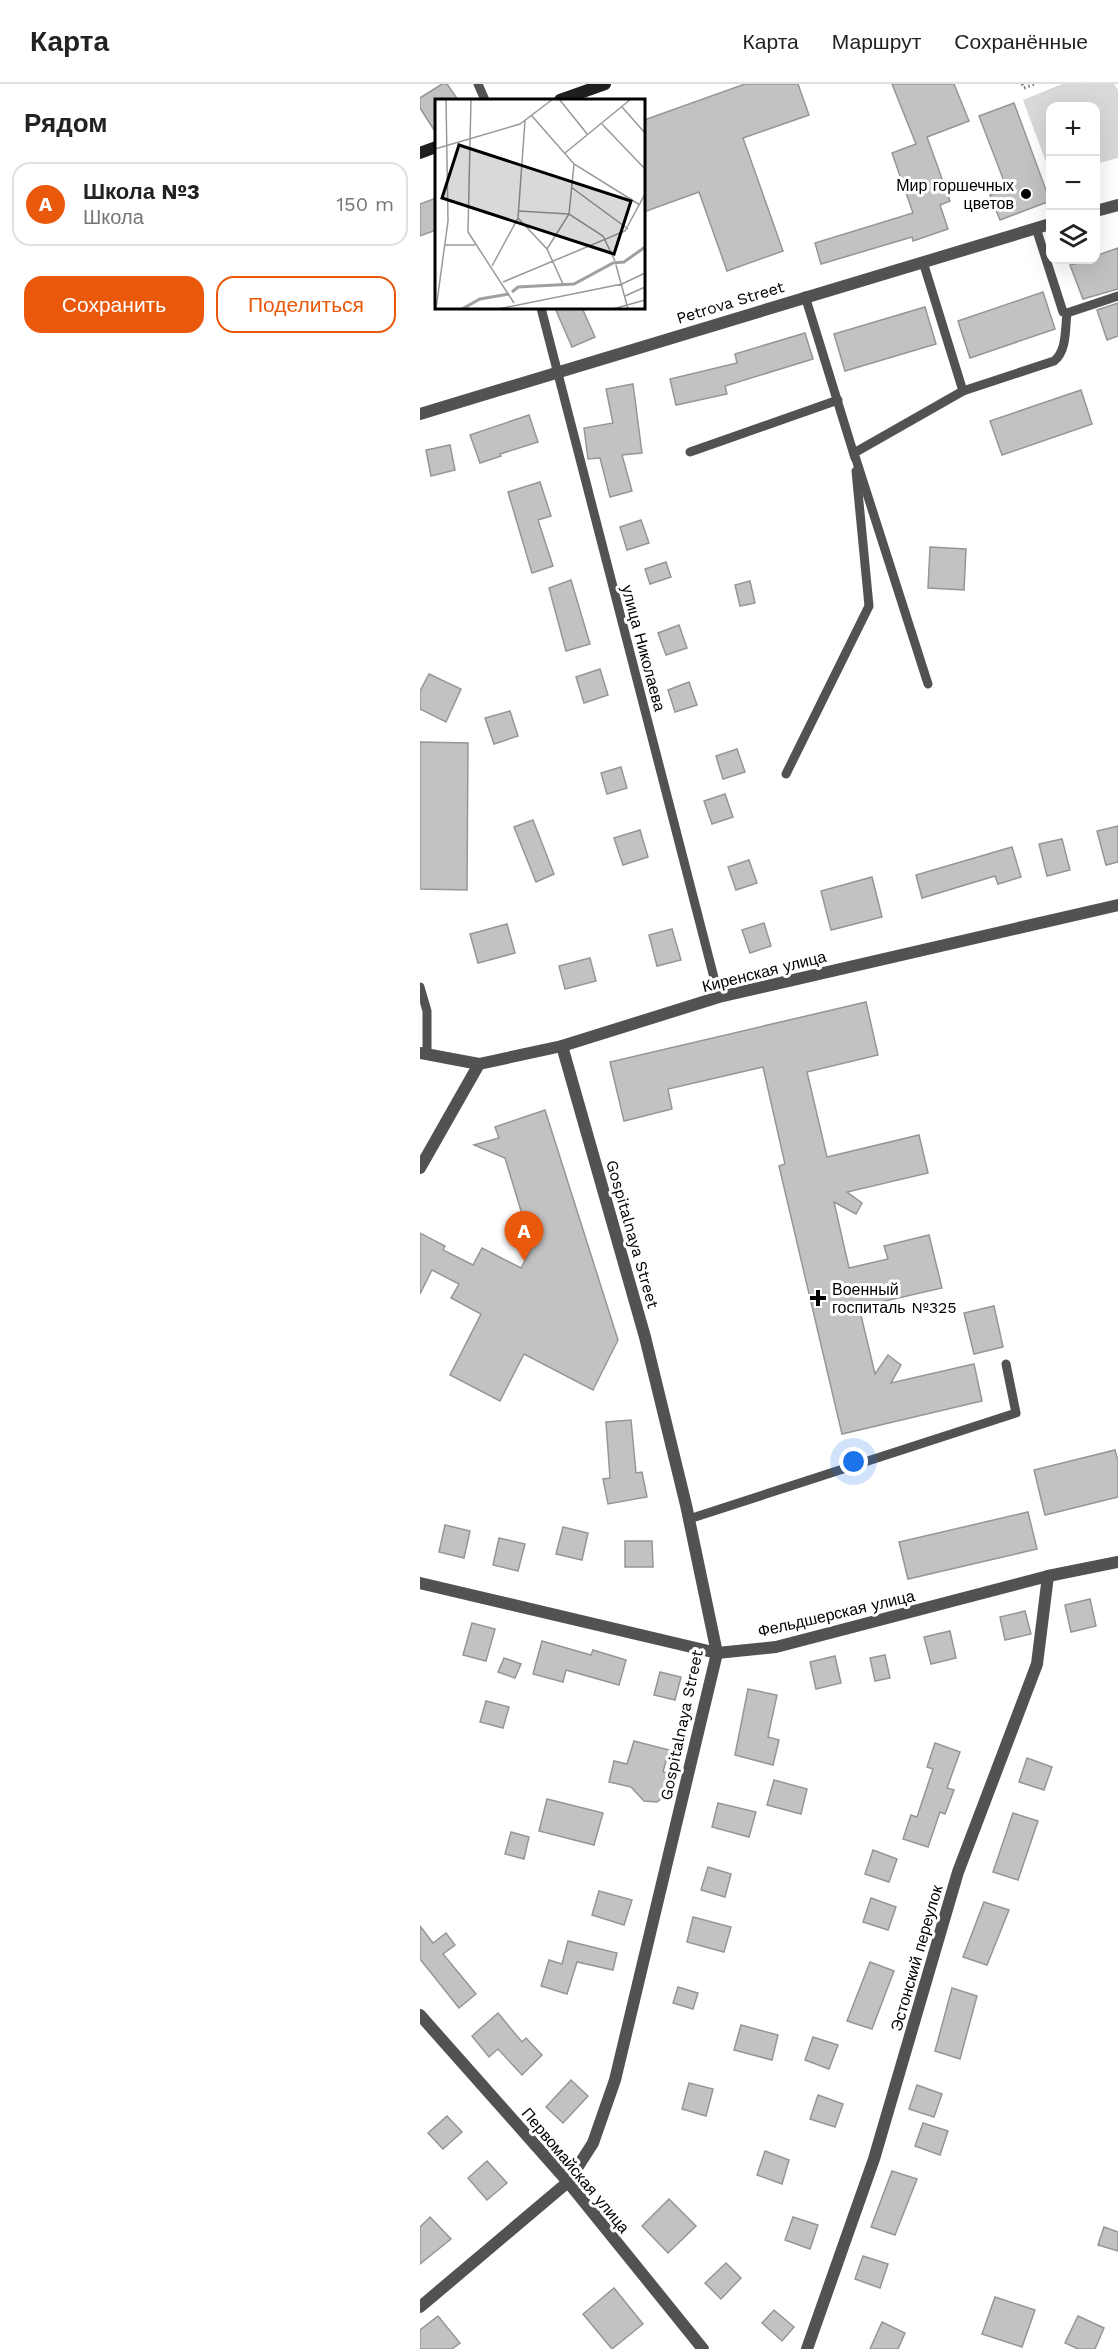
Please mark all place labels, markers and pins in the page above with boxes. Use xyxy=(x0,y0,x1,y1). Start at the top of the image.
place label: Мир горшечных цветов xyxy=(896,176,1014,213)
marker: Мир горшечных цветов xyxy=(1019,187,1033,201)
pin: A xyxy=(504,1212,544,1261)
place label: Военный госпиталь №325 xyxy=(832,1280,957,1317)
marker: Военный госпиталь №325 xyxy=(809,1289,827,1307)

